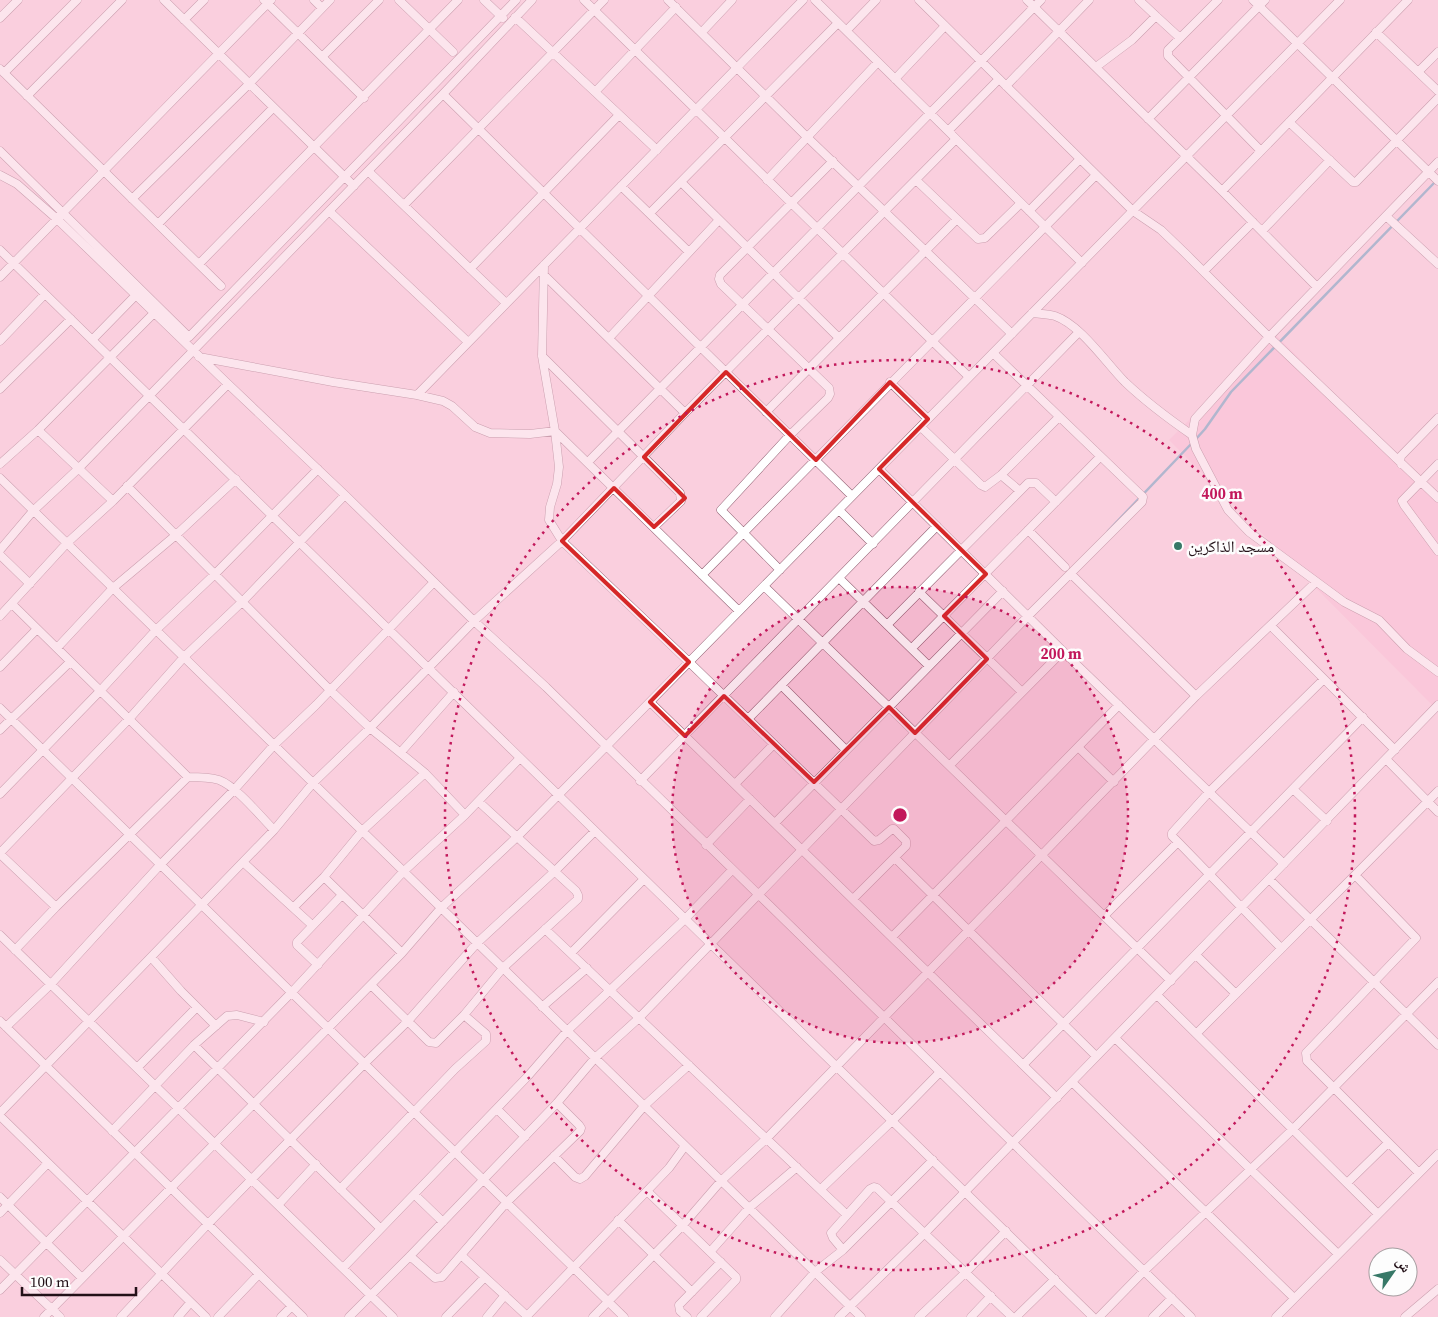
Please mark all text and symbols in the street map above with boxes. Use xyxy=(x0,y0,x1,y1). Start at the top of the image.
text: 400 m xyxy=(1201,483,1243,504)
place label: مسجد الذاكرين xyxy=(1188,535,1274,557)
marker: مسجد الذاكرين xyxy=(1172,540,1184,552)
text: 200 m xyxy=(1040,643,1082,664)
centre of rings xyxy=(891,806,909,824)
north arrow xyxy=(1368,1247,1418,1297)
text: ش xyxy=(1391,1253,1416,1277)
scale bar xyxy=(22,1264,136,1296)
text: 100 m xyxy=(30,1271,70,1292)

